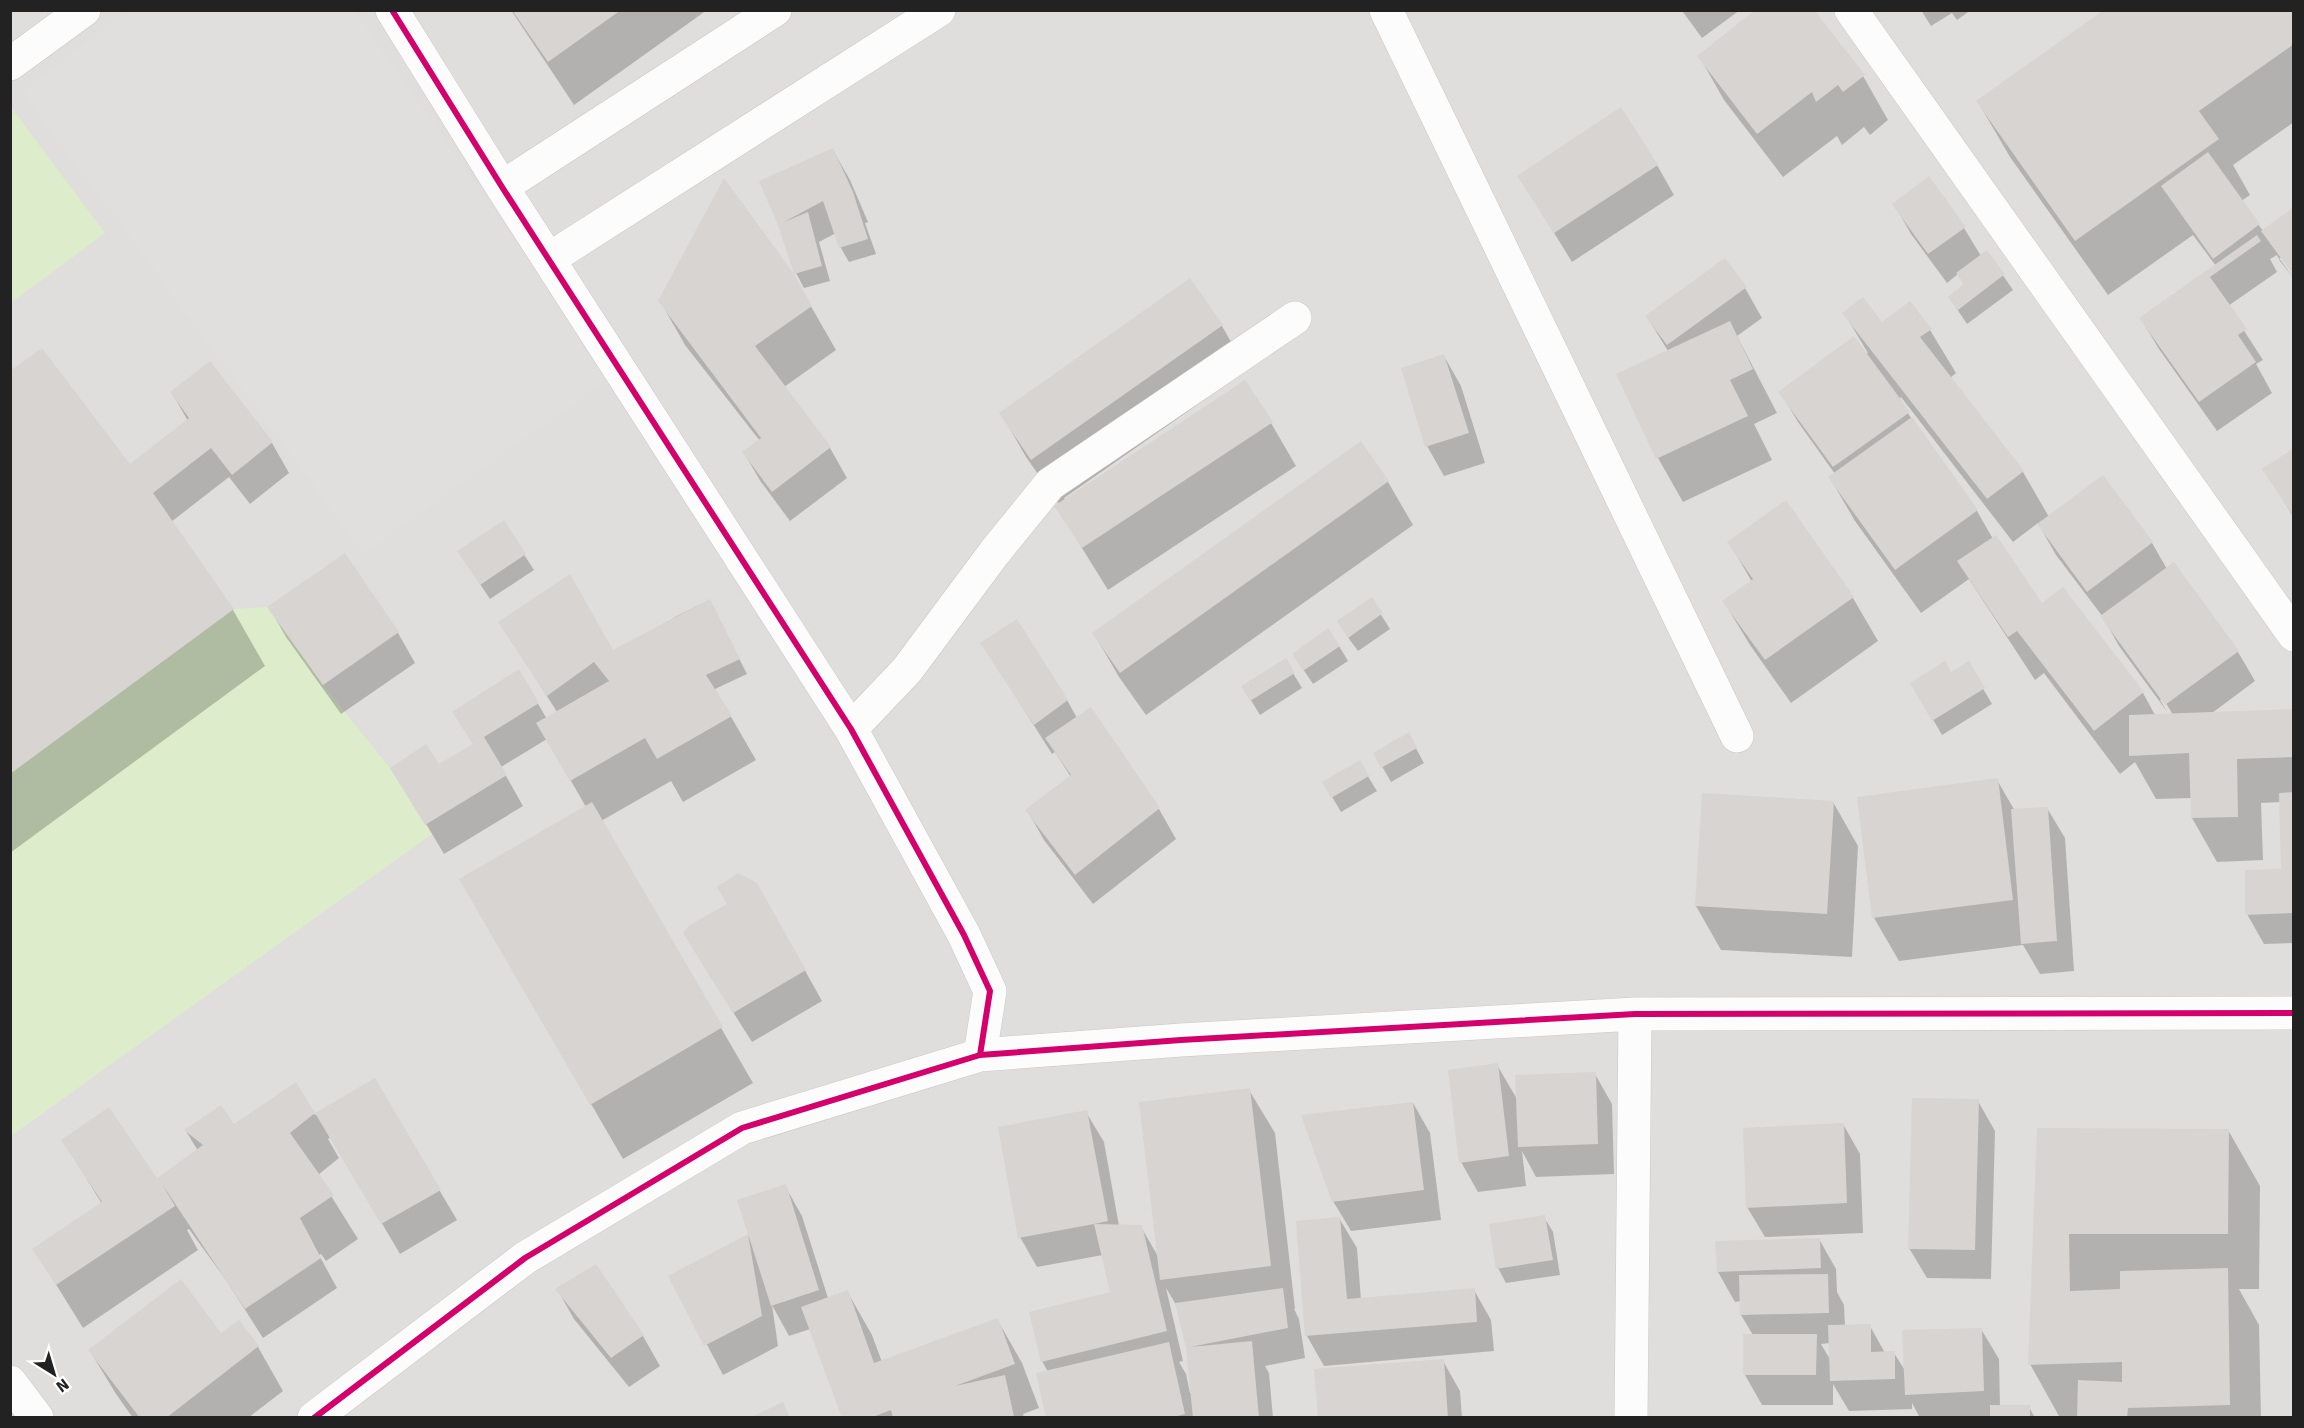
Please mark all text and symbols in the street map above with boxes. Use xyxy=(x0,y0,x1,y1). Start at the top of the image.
north arrow xyxy=(24,1344,84,1404)
text: N xyxy=(52,1374,73,1397)

